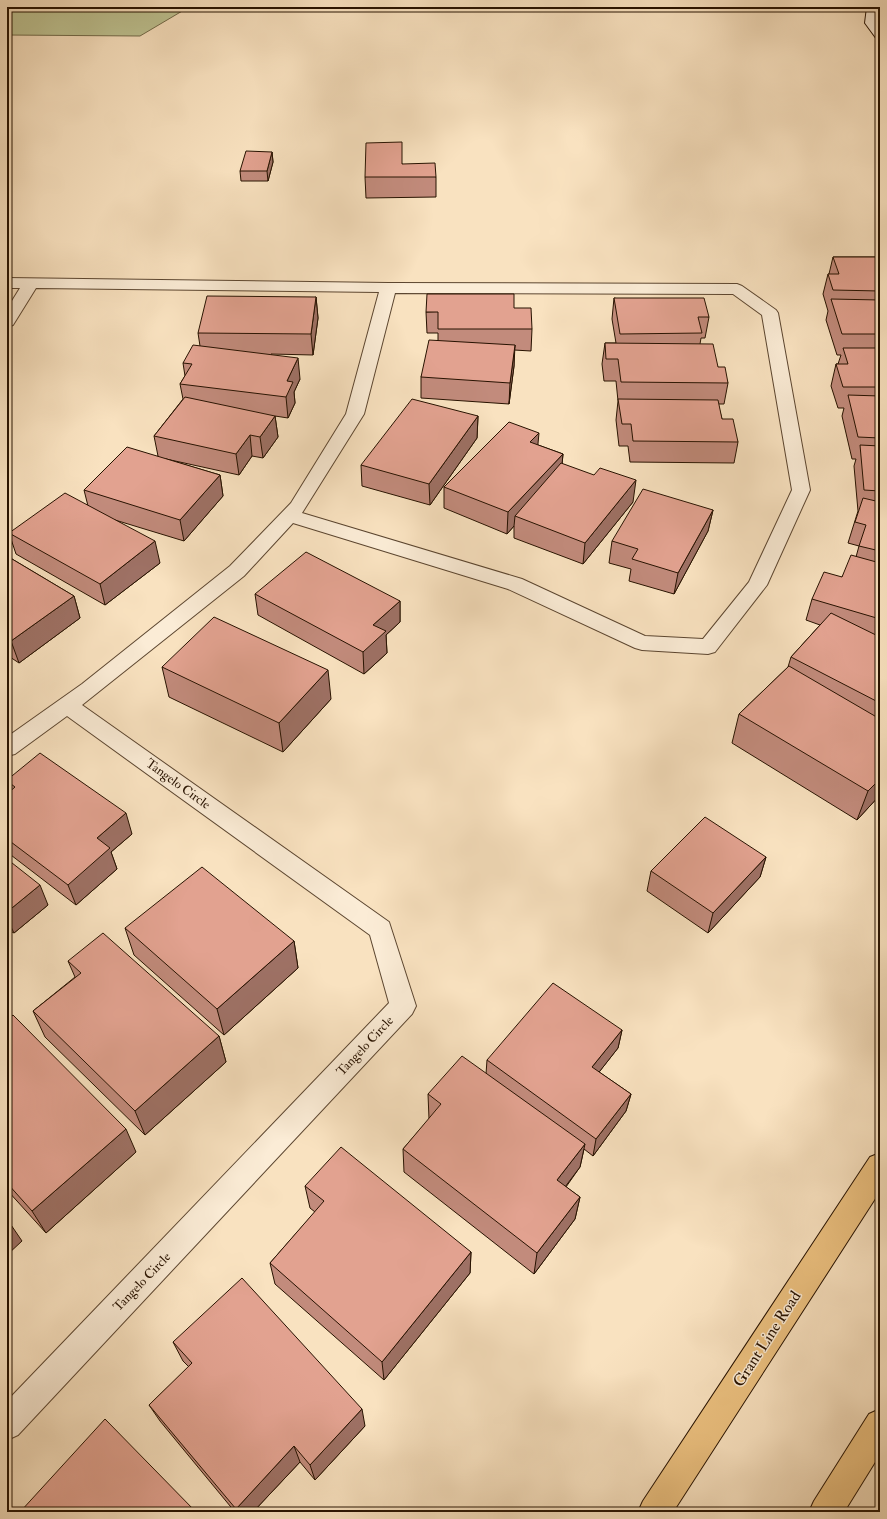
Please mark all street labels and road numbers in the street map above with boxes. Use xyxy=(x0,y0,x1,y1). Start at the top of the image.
street label: Tangelo Circle xyxy=(143,755,214,813)
street label: Tangelo Circle xyxy=(333,1012,397,1079)
street label: Tangelo Circle xyxy=(110,1249,175,1315)
street label: Grant Line Road xyxy=(729,1287,805,1391)

